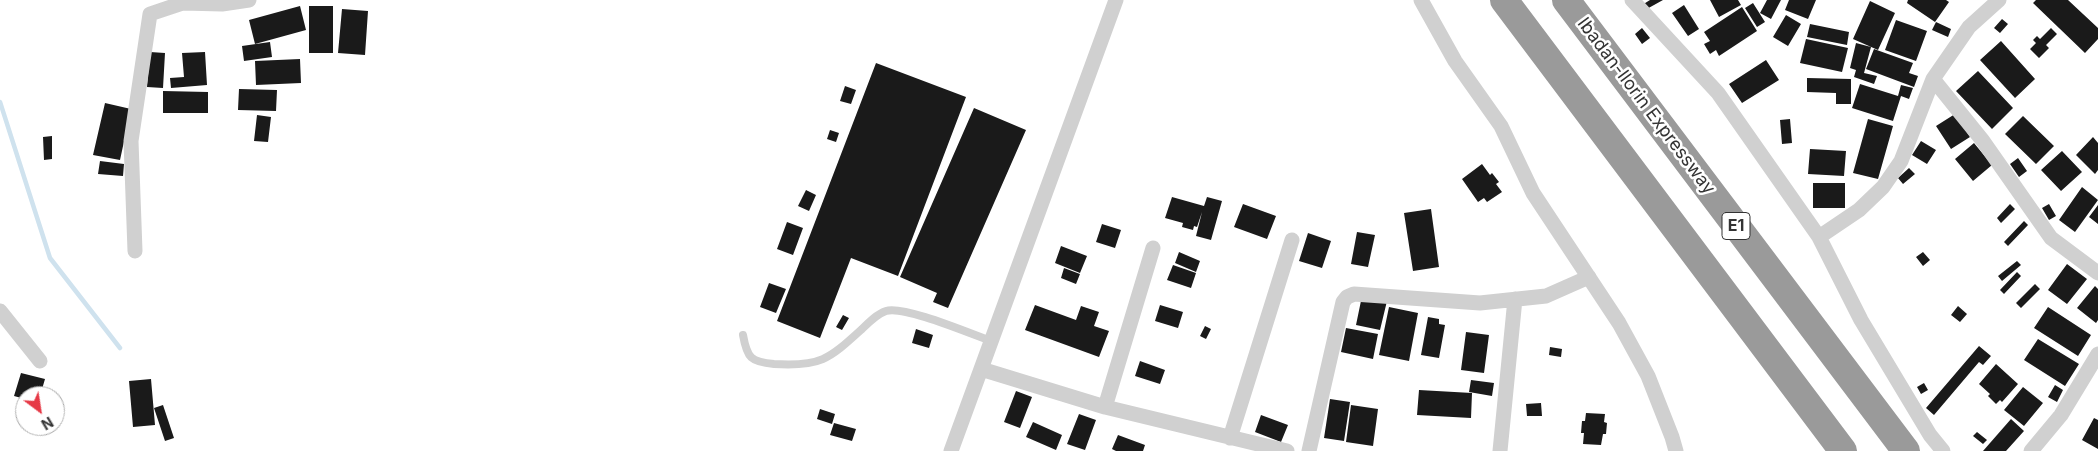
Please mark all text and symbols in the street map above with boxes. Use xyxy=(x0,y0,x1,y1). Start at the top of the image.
street label: Ibadan-Ilorin Expressway xyxy=(1572,13,1720,199)
road number: E1 xyxy=(1722,212,1750,240)
north arrow xyxy=(15,386,65,436)
text: N xyxy=(39,413,56,433)

